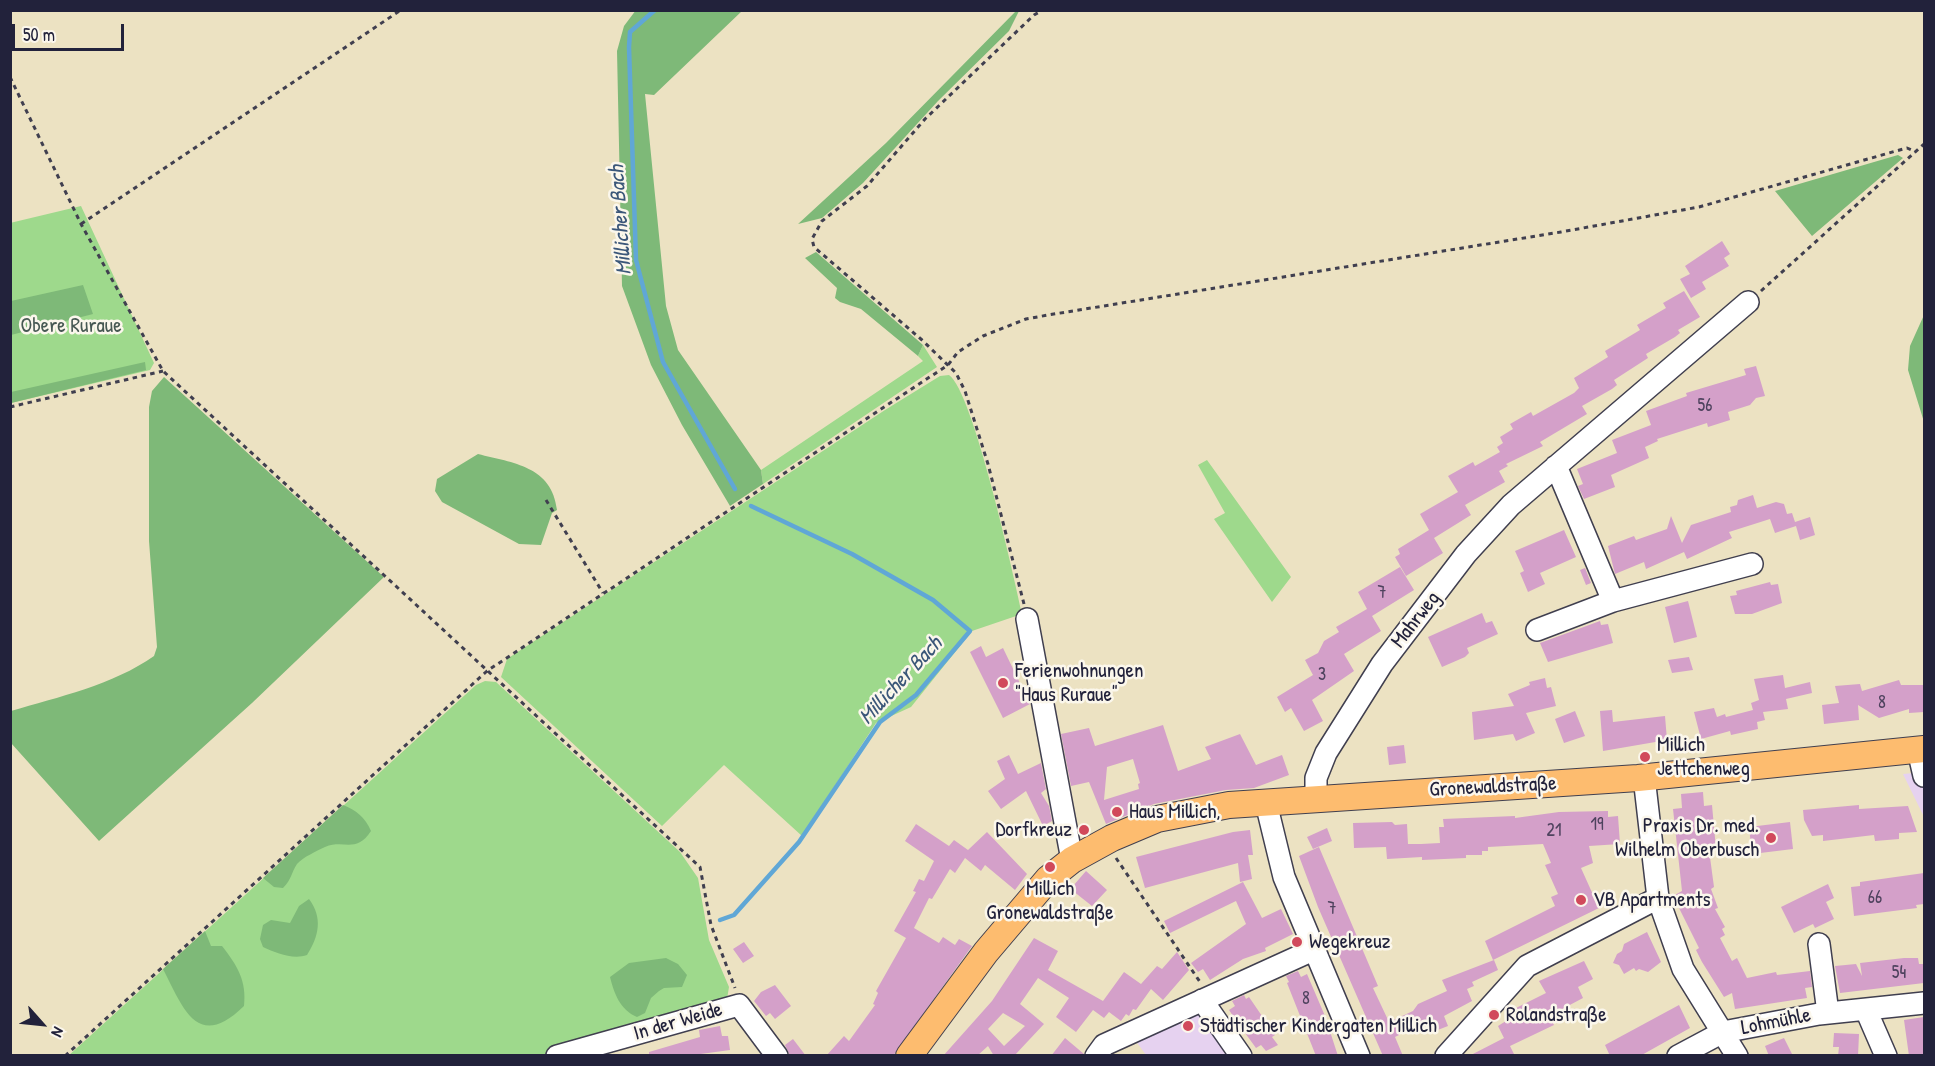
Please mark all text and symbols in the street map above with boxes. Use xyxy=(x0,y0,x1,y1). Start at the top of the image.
scale bar xyxy=(15,12,128,50)
text: 50 m xyxy=(23,22,55,47)
water label: Millicher Bach xyxy=(604,164,638,276)
park label: Obere Ruraue xyxy=(21,313,121,339)
house number: 56 xyxy=(1698,395,1712,417)
house number: 7 xyxy=(1378,582,1386,604)
street label: Mahrweg xyxy=(1386,587,1446,653)
water label: Millicher Bach xyxy=(854,632,948,730)
place label: Ferienwohnungen "Haus Ruraue" xyxy=(1015,658,1143,708)
house number: 3 xyxy=(1318,664,1326,686)
marker: Ferienwohnungen "Haus Ruraue" xyxy=(996,676,1010,690)
house number: 8 xyxy=(1878,692,1886,714)
place label: Millich Jettchenweg xyxy=(1657,732,1750,782)
marker: Millich Jettchenweg xyxy=(1638,750,1652,764)
street label: Gronewaldstraße xyxy=(1429,771,1557,803)
place label: Haus Millich, xyxy=(1129,799,1221,825)
marker: Haus Millich, xyxy=(1110,805,1124,819)
place label: Praxis Dr. med. Wilhelm Oberbusch xyxy=(1615,813,1759,863)
house number: 19 xyxy=(1590,814,1604,836)
place label: Dorfkreuz xyxy=(995,817,1072,843)
house number: 21 xyxy=(1547,820,1561,842)
marker: Dorfkreuz xyxy=(1077,823,1091,837)
marker: Praxis Dr. med. Wilhelm Oberbusch xyxy=(1764,831,1778,845)
marker: Millich Gronewaldstraße xyxy=(1043,860,1057,874)
place label: Millich Gronewaldstraße xyxy=(986,876,1114,926)
place label: VB Apartments xyxy=(1593,887,1710,913)
house number: 66 xyxy=(1868,887,1882,909)
marker: VB Apartments xyxy=(1574,893,1588,907)
house number: 7 xyxy=(1328,898,1336,920)
place label: Wegekreuz xyxy=(1309,929,1391,955)
marker: Wegekreuz xyxy=(1290,935,1304,949)
house number: 54 xyxy=(1892,962,1906,984)
house number: 8 xyxy=(1302,988,1310,1010)
north arrow xyxy=(12,994,72,1054)
street label: In der Weide xyxy=(631,997,725,1047)
place label: Rolandstraße xyxy=(1506,1002,1607,1028)
street label: Lohmühle xyxy=(1739,1003,1813,1041)
marker: Rolandstraße xyxy=(1487,1008,1501,1022)
place label: Städtischer Kindergaten Millich xyxy=(1200,1013,1437,1039)
marker: Städtischer Kindergaten Millich xyxy=(1181,1019,1195,1033)
text: N xyxy=(46,1023,70,1041)

